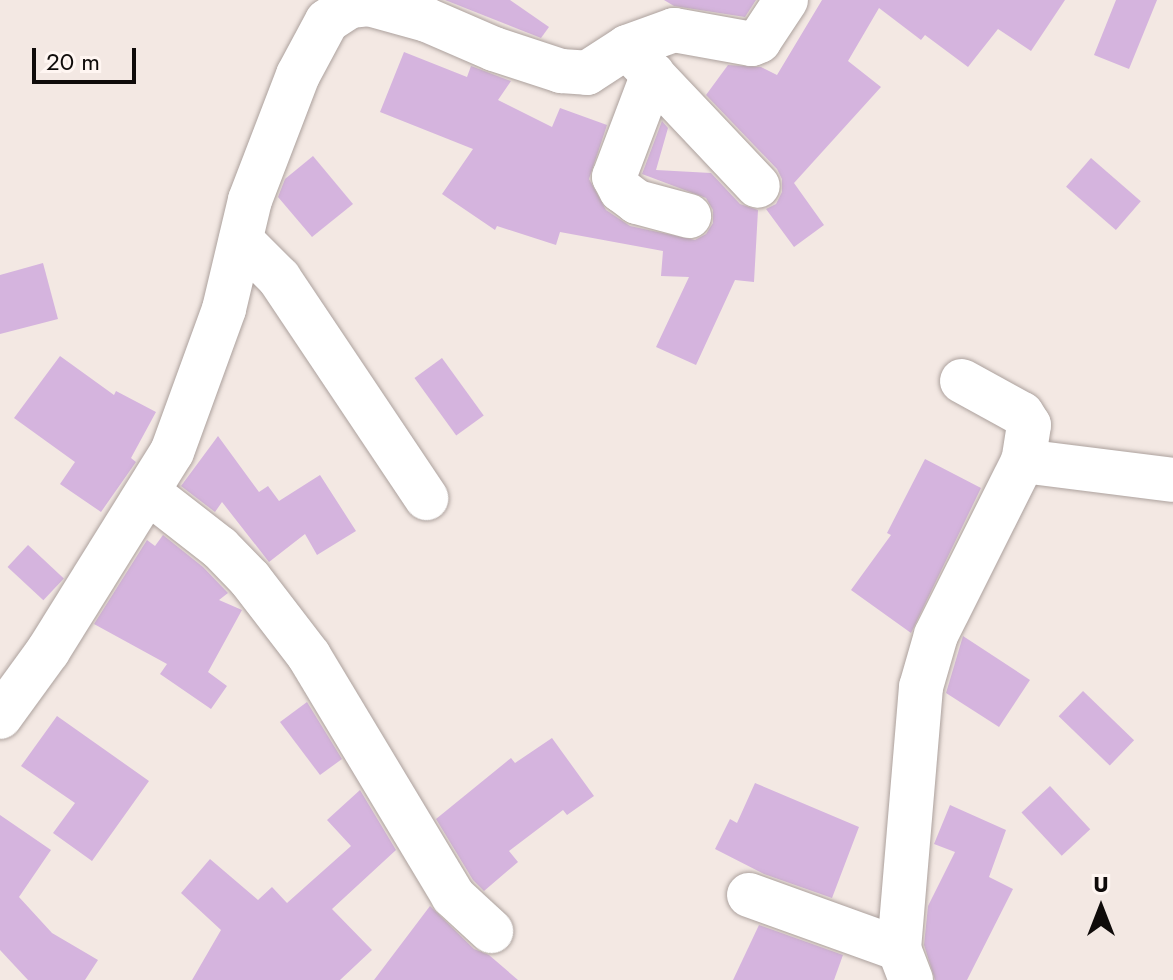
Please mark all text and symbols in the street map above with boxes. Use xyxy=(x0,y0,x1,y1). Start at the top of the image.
scale bar xyxy=(36,32,140,82)
text: 20 m xyxy=(46,44,100,79)
north arrow xyxy=(1061,868,1141,948)
text: U xyxy=(1093,868,1109,900)

